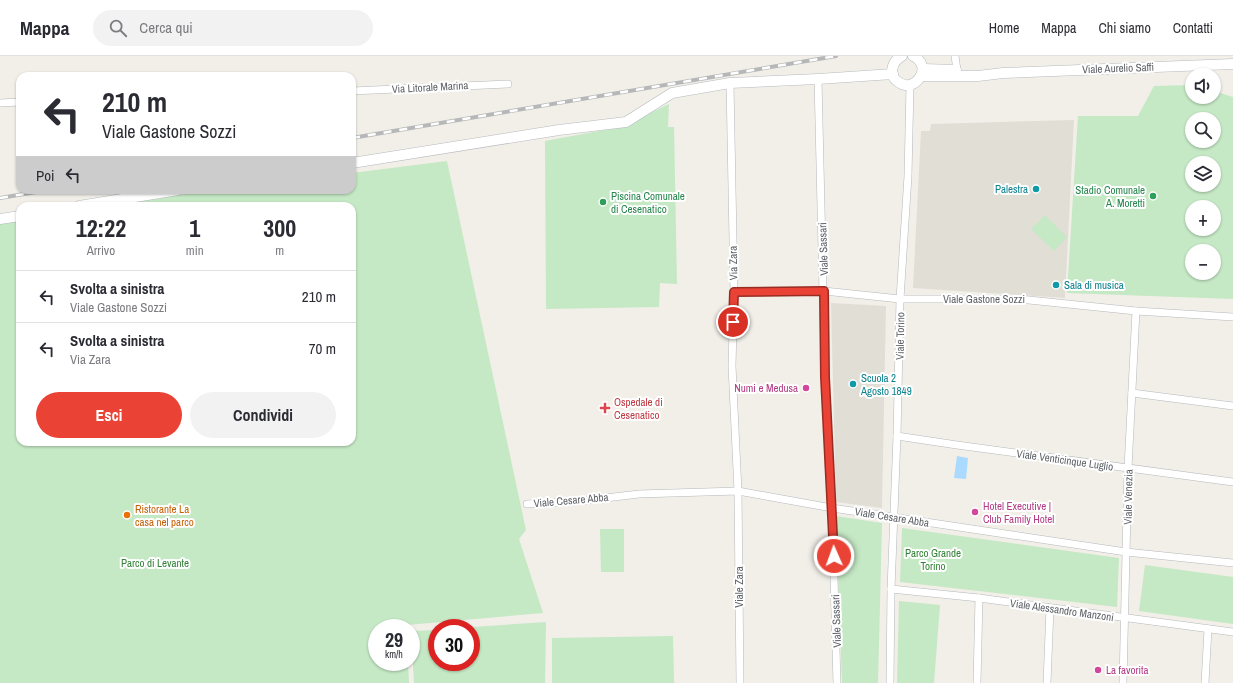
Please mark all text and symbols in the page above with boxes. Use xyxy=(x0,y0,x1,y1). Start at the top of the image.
search box xyxy=(93,10,373,46)
text: Mappa xyxy=(20,15,69,41)
icon: search xyxy=(107,17,129,39)
text: Cerca qui xyxy=(139,17,193,38)
text: Home xyxy=(989,19,1019,37)
text: Mappa xyxy=(1041,19,1076,37)
text: Chi siamo xyxy=(1098,19,1151,37)
text: Contatti xyxy=(1173,19,1213,37)
street label: Viale Aurelio Saffi xyxy=(1082,60,1154,76)
map controls xyxy=(1185,68,1221,280)
button: sound xyxy=(1185,68,1221,104)
street label: Via Litorale Marina xyxy=(391,78,469,96)
text: 210 m xyxy=(102,83,167,121)
icon: left xyxy=(36,88,88,140)
button: search xyxy=(1185,112,1221,148)
text: Viale Gastone Sozzi xyxy=(102,119,236,144)
button: layers xyxy=(1185,156,1221,192)
icon: left xyxy=(62,164,84,186)
text: Poi xyxy=(36,165,54,186)
place label: Palestra xyxy=(995,182,1028,196)
place label: Stadio Comunale A. Moretti xyxy=(1075,183,1145,210)
marker: Palestra xyxy=(1031,184,1041,194)
place label: Piscina Comunale di Cesenatico xyxy=(611,189,685,216)
marker: Stadio Comunale A. Moretti xyxy=(1148,191,1158,201)
marker: Piscina Comunale di Cesenatico xyxy=(598,197,608,207)
button: + xyxy=(1185,200,1221,236)
text: 12:22 xyxy=(76,212,126,244)
text: 1 xyxy=(189,212,200,244)
text: 300 xyxy=(263,212,296,244)
street label: Viale Sassari xyxy=(815,222,831,276)
text: Arrivo xyxy=(87,242,115,259)
text: min xyxy=(186,242,204,259)
text: m xyxy=(275,242,284,259)
button: − xyxy=(1185,244,1221,280)
street label: Via Zara xyxy=(726,246,740,280)
text: Svolta a sinistra xyxy=(70,278,164,299)
place label: Sala di musica xyxy=(1064,278,1124,292)
marker: Sala di musica xyxy=(1051,280,1061,290)
icon: left xyxy=(36,286,58,308)
text: 210 m xyxy=(302,286,336,307)
street label: Viale Gastone Sozzi xyxy=(943,292,1025,306)
text: Viale Gastone Sozzi xyxy=(70,299,167,316)
pin xyxy=(716,305,750,339)
icon: arrive xyxy=(722,311,744,333)
street label: Viale Torino xyxy=(893,312,907,360)
text: Svolta a sinistra xyxy=(70,330,164,351)
icon: left xyxy=(36,338,58,360)
text: 70 m xyxy=(309,338,336,359)
text: Via Zara xyxy=(70,351,111,368)
place label: Scuola 2 Agosto 1849 xyxy=(860,371,912,398)
marker: Scuola 2 Agosto 1849 xyxy=(848,379,858,389)
place label: Numi e Medusa xyxy=(734,381,798,395)
marker: Numi e Medusa xyxy=(801,383,811,393)
button: Esci xyxy=(36,392,182,438)
button: Condividi xyxy=(190,392,336,438)
place label: Ospedale di Cesenatico xyxy=(614,395,663,422)
marker: Ospedale di Cesenatico xyxy=(599,402,611,414)
street label: Viale Venticinque Luglio xyxy=(1016,446,1114,474)
street label: Viale Venezia xyxy=(1121,469,1135,525)
street label: Viale Cesare Abba xyxy=(533,490,609,510)
place label: Hotel Executive | Club Family Hotel xyxy=(983,499,1054,526)
place label: Ristorante La casa nel parco xyxy=(135,502,194,529)
street label: Viale Cesare Abba xyxy=(854,504,930,530)
marker: Hotel Executive | Club Family Hotel xyxy=(970,507,980,517)
marker: Ristorante La casa nel parco xyxy=(122,510,132,520)
position arrow xyxy=(813,535,855,577)
park label: Parco Grande Torino xyxy=(905,546,961,573)
park label: Parco di Levante xyxy=(121,556,189,570)
street label: Viale Zara xyxy=(732,566,746,608)
street label: Viale Sassari xyxy=(828,594,844,648)
street label: Viale Alessandro Manzoni xyxy=(1009,596,1115,624)
speed limit sign: 30 xyxy=(428,619,480,671)
text: 29 xyxy=(385,626,403,653)
text: km/h xyxy=(385,648,403,661)
place label: La favorita xyxy=(1106,663,1149,677)
marker: La favorita xyxy=(1093,665,1103,675)

